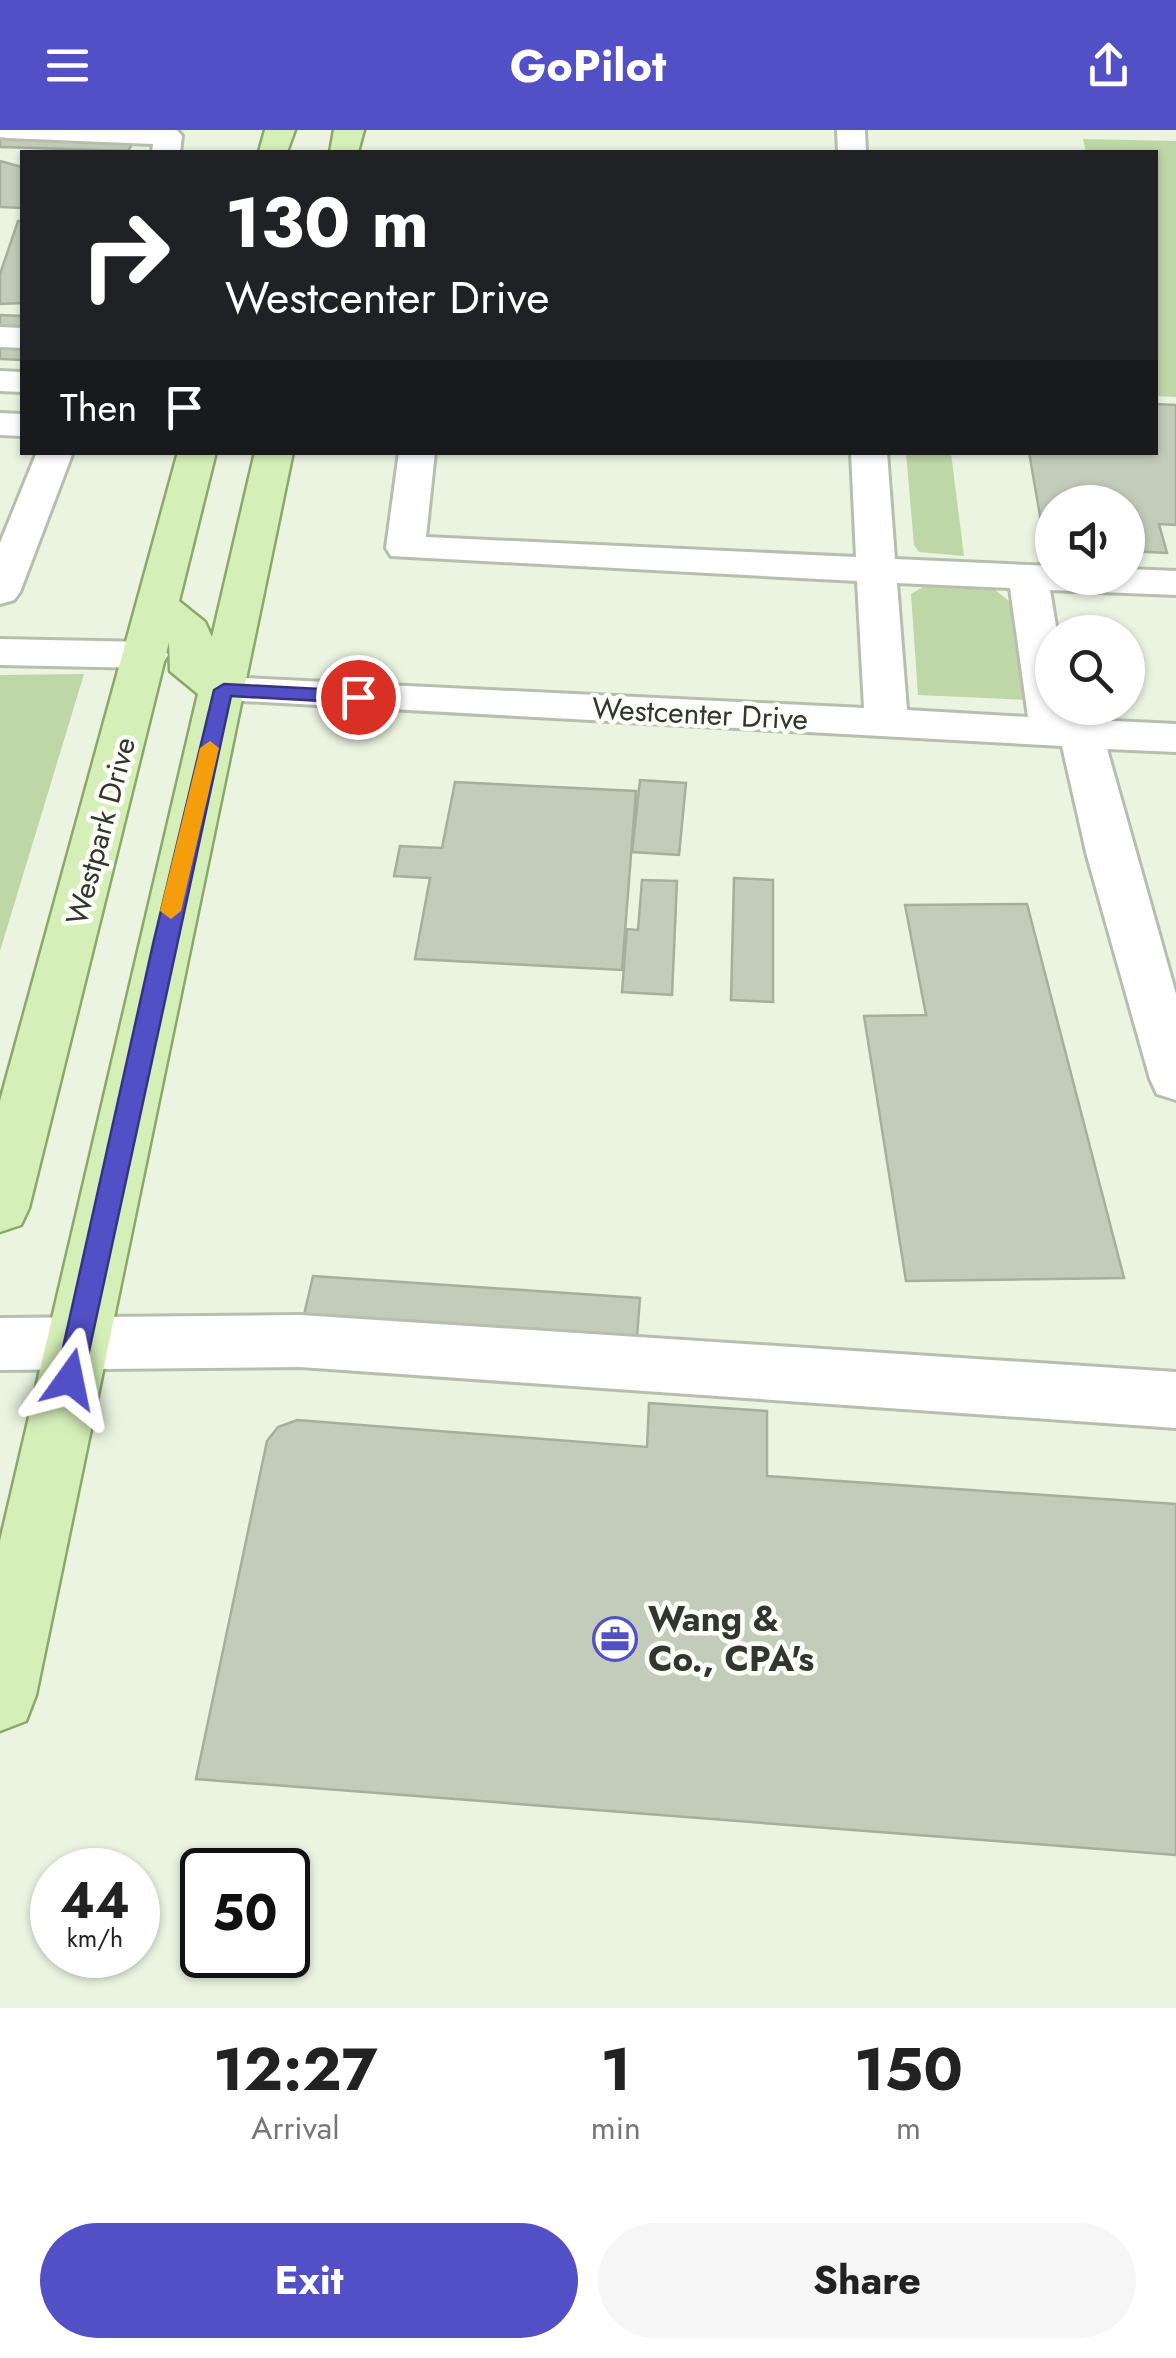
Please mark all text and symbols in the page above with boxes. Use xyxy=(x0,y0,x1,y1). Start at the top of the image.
text: GoPilot xyxy=(510,33,666,98)
icon: menu xyxy=(40,38,95,93)
icon: share xyxy=(1081,38,1136,93)
text: 130 m xyxy=(225,172,429,273)
icon: right xyxy=(60,190,190,320)
text: Westcenter Drive xyxy=(225,265,549,330)
text: Then xyxy=(60,380,137,435)
icon: arrive xyxy=(157,380,212,435)
map controls xyxy=(1035,485,1145,725)
button: sound xyxy=(1035,485,1145,595)
button: search xyxy=(1035,615,1145,725)
pin xyxy=(316,655,401,740)
icon: arrive xyxy=(331,670,386,725)
street label: Westcenter Drive xyxy=(591,686,809,741)
street label: Westpark Drive xyxy=(55,732,146,930)
position arrow xyxy=(18,1327,122,1431)
place label: Wang & Co., CPA's xyxy=(648,1594,814,1684)
office icon: Wang & Co., CPA's xyxy=(592,1616,638,1662)
speed limit sign: 50 xyxy=(180,1848,310,1978)
text: 44 xyxy=(60,1864,130,1937)
text: km/h xyxy=(67,1920,123,1956)
text: 12:27 xyxy=(213,2026,378,2113)
text: 1 xyxy=(601,2026,631,2113)
text: 150 xyxy=(854,2026,963,2113)
text: Arrival xyxy=(251,2105,340,2151)
text: min xyxy=(591,2105,641,2151)
text: m xyxy=(896,2105,921,2151)
button: Exit xyxy=(40,2223,578,2338)
button: Share xyxy=(598,2223,1136,2338)

